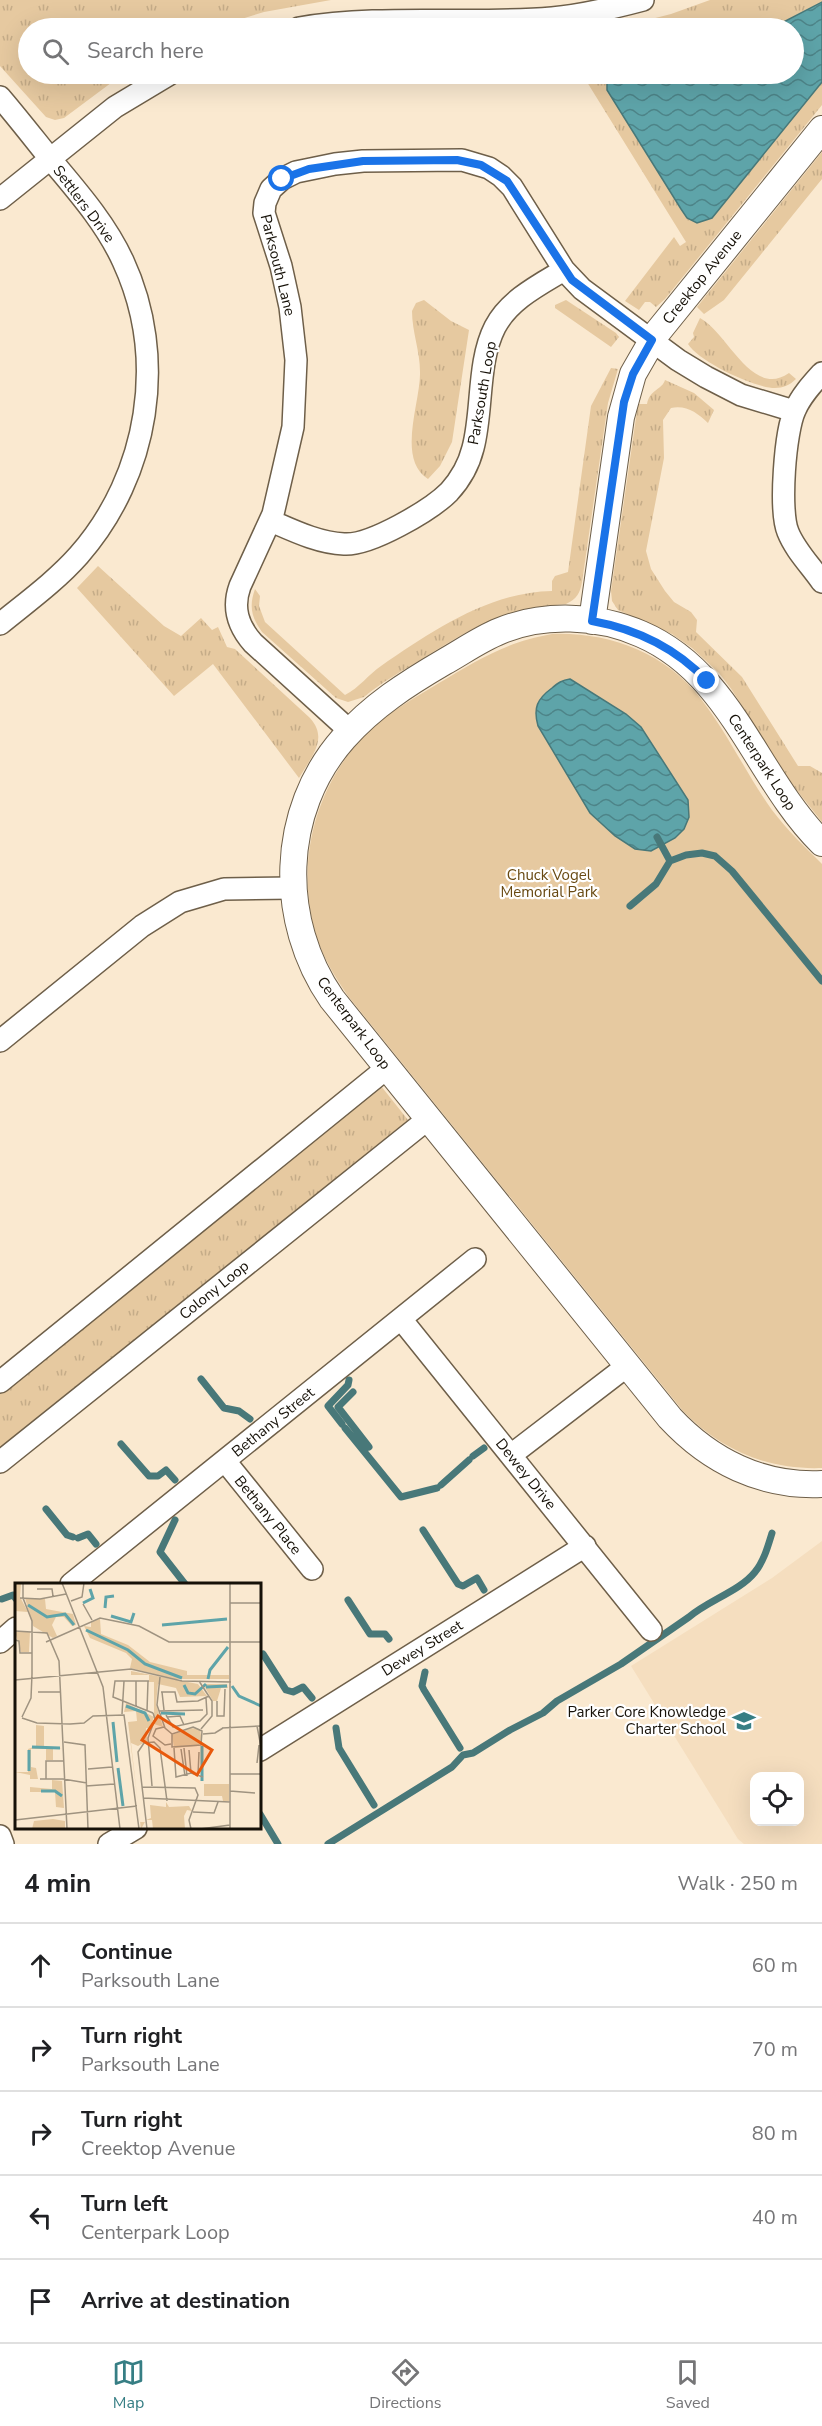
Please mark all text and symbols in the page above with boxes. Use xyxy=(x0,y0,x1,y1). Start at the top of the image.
search box xyxy=(18,18,804,84)
icon: search xyxy=(39,35,72,68)
text: Search here xyxy=(87,36,204,66)
street label: Settlers Drive xyxy=(48,161,120,247)
route start xyxy=(268,165,294,191)
street label: Parksouth Lane xyxy=(256,212,300,318)
street label: Creektop Avenue xyxy=(658,226,746,328)
street label: Parksouth Loop xyxy=(463,339,501,446)
route end xyxy=(693,667,719,693)
street label: Centerpark Loop xyxy=(723,710,801,814)
park label: Chuck Vogel Memorial Park xyxy=(500,865,598,902)
street label: Centerpark Loop xyxy=(312,972,396,1074)
street label: Colony Loop xyxy=(175,1256,253,1324)
street label: Bethany Street xyxy=(228,1382,319,1461)
street label: Dewey Drive xyxy=(491,1434,561,1514)
street label: Bethany Place xyxy=(230,1471,306,1559)
inset map xyxy=(15,1583,261,1829)
street label: Dewey Street xyxy=(378,1615,467,1681)
place label: Parker Core Knowledge Charter School xyxy=(567,1702,727,1739)
school or university icon: Parker Core Knowledge Charter School xyxy=(731,1708,757,1734)
map controls xyxy=(750,1772,804,1826)
button: locate xyxy=(750,1772,804,1826)
text: 4 min xyxy=(24,1866,91,1901)
text: Walk · 250 m xyxy=(678,1870,798,1897)
text: Continue xyxy=(81,1937,172,1967)
icon: ahead xyxy=(24,1949,57,1982)
text: 60 m xyxy=(752,1952,798,1979)
text: Parksouth Lane xyxy=(81,1967,220,1994)
text: Turn right xyxy=(81,2021,182,2051)
icon: right xyxy=(24,2033,57,2066)
text: 70 m xyxy=(752,2036,798,2063)
text: Parksouth Lane xyxy=(81,2051,220,2078)
text: Turn right xyxy=(81,2105,182,2135)
icon: right xyxy=(24,2117,57,2150)
text: 80 m xyxy=(752,2120,798,2147)
text: Creektop Avenue xyxy=(81,2135,235,2162)
text: Turn left xyxy=(81,2189,168,2219)
icon: left xyxy=(24,2201,57,2234)
text: 40 m xyxy=(752,2204,798,2231)
text: Centerpark Loop xyxy=(81,2219,230,2246)
icon: arrive xyxy=(24,2285,57,2318)
text: Arrive at destination xyxy=(81,2286,290,2316)
tab: Map xyxy=(112,2356,145,2414)
tab: Directions xyxy=(369,2356,441,2414)
tab: Saved xyxy=(666,2356,710,2414)

